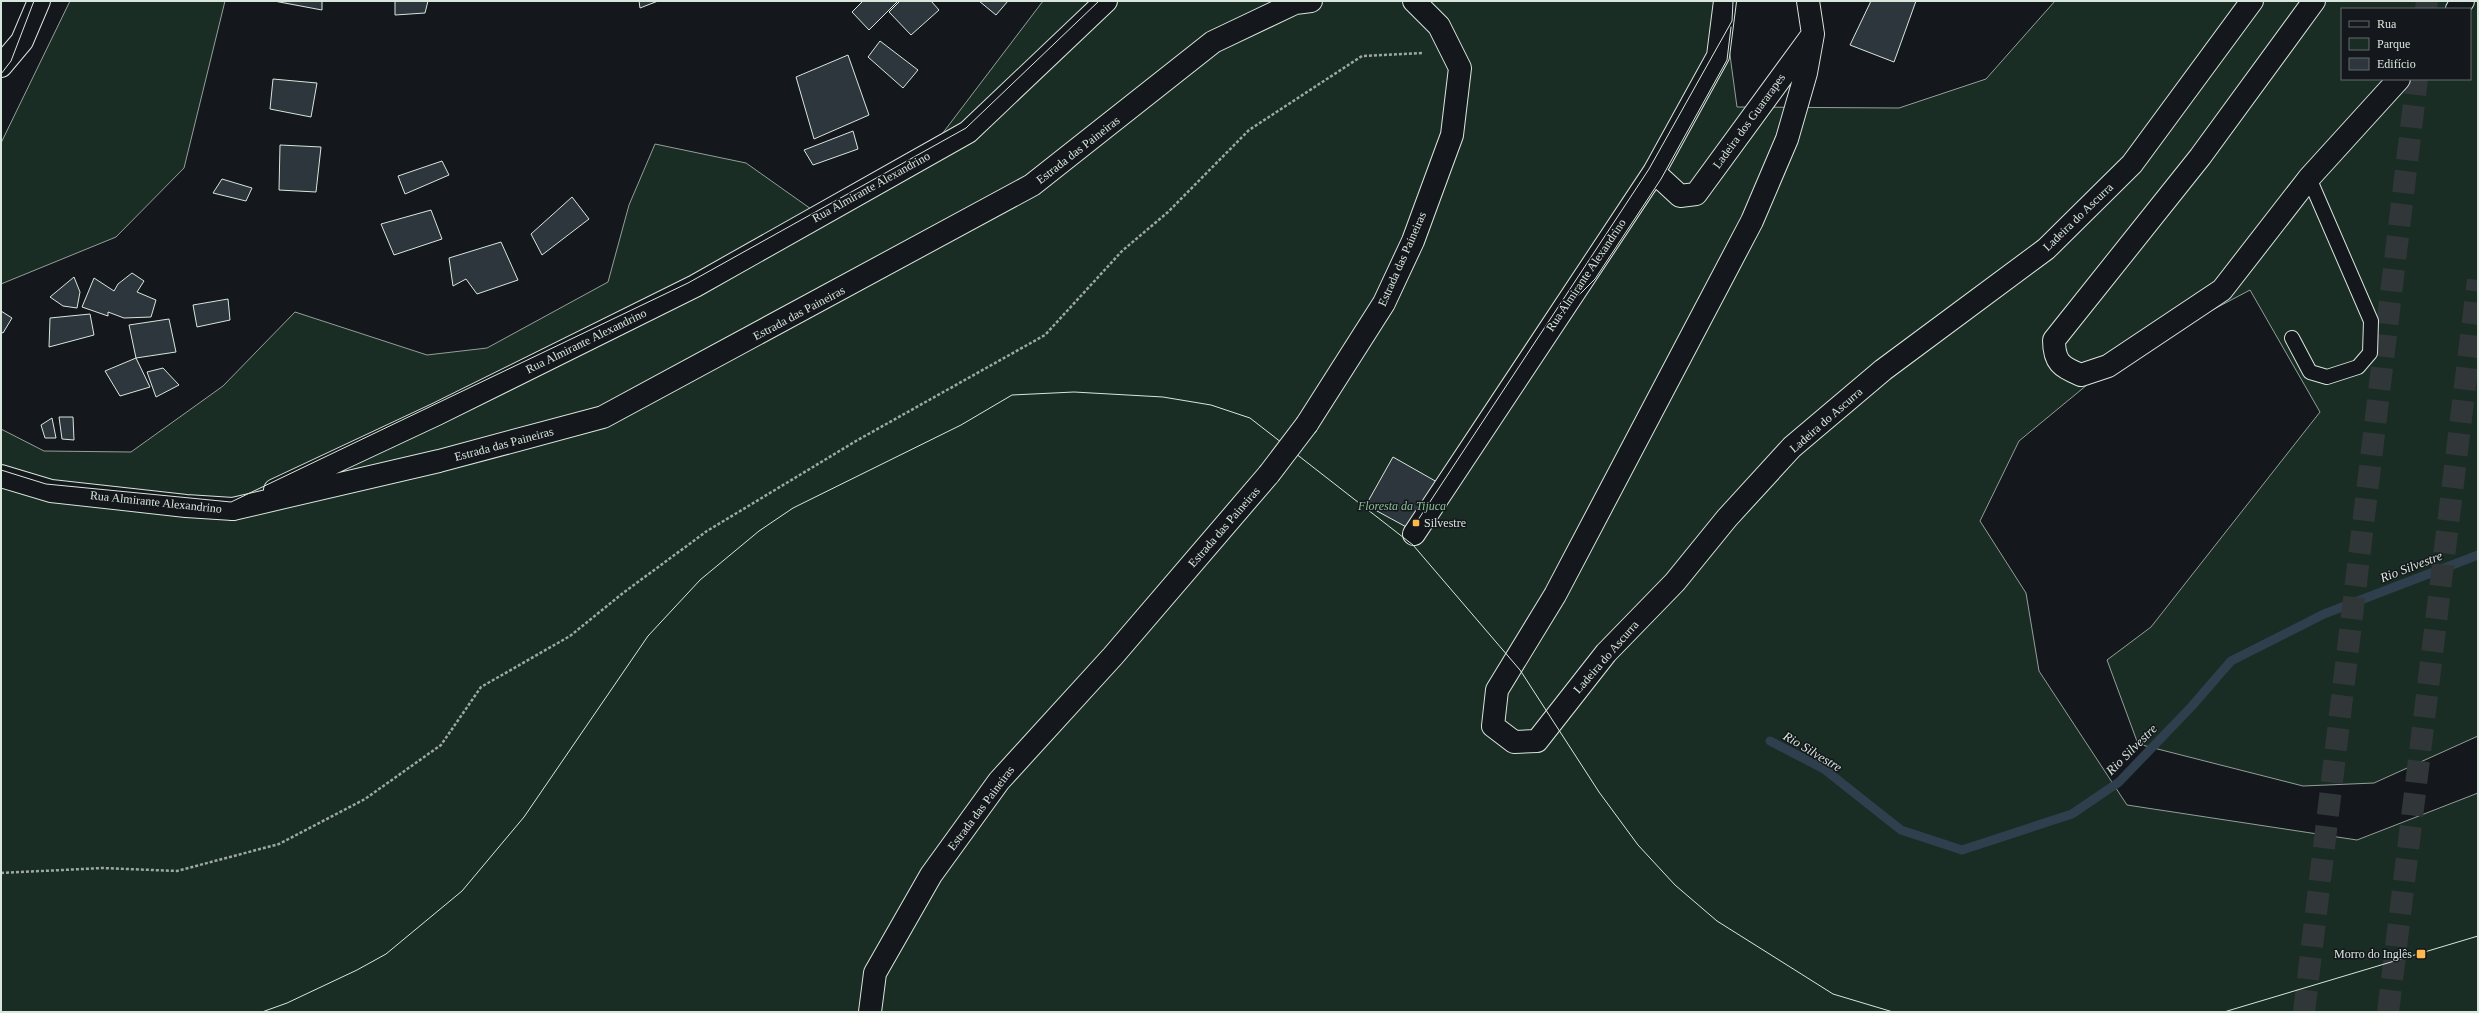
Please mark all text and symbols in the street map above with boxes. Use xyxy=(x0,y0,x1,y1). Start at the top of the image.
legend xyxy=(2341,8,2471,80)
text: Rua xyxy=(2377,17,2397,31)
text: Parque xyxy=(2377,37,2410,51)
text: Edifício xyxy=(2377,57,2416,71)
street label: Ladeira dos Guararapes xyxy=(1710,71,1788,171)
street label: Estrada das Paineiras xyxy=(1034,113,1123,187)
street label: Rua Almirante Alexandrino xyxy=(810,149,932,225)
street label: Ladeira do Ascurra xyxy=(2040,180,2116,254)
street label: Estrada das Paineiras xyxy=(1375,209,1429,308)
street label: Rua Almirante Alexandrino xyxy=(1543,216,1629,334)
street label: Estrada das Paineiras xyxy=(751,283,848,343)
street label: Rua Almirante Alexandrino xyxy=(523,306,649,376)
street label: Ladeira do Ascurra xyxy=(1787,384,1866,455)
street label: Estrada das Paineiras xyxy=(453,424,555,464)
street label: Estrada das Paineiras xyxy=(1185,484,1263,570)
street label: Rua Almirante Alexandrino xyxy=(89,488,223,516)
park label: Floresta da Tijuca xyxy=(1357,499,1446,513)
place label: Silvestre xyxy=(1424,516,1466,530)
marker: Silvestre xyxy=(1411,518,1421,528)
water label: Rio Silvestre xyxy=(2377,548,2445,586)
street label: Ladeira do Ascurra xyxy=(1571,617,1642,696)
water label: Rio Silvestre xyxy=(2102,721,2160,779)
water label: Rio Silvestre xyxy=(1780,728,1845,775)
street label: Estrada das Paineiras xyxy=(945,763,1017,853)
place label: Morro do Inglês xyxy=(2334,947,2412,961)
marker: Morro do Inglês xyxy=(2415,948,2427,960)

